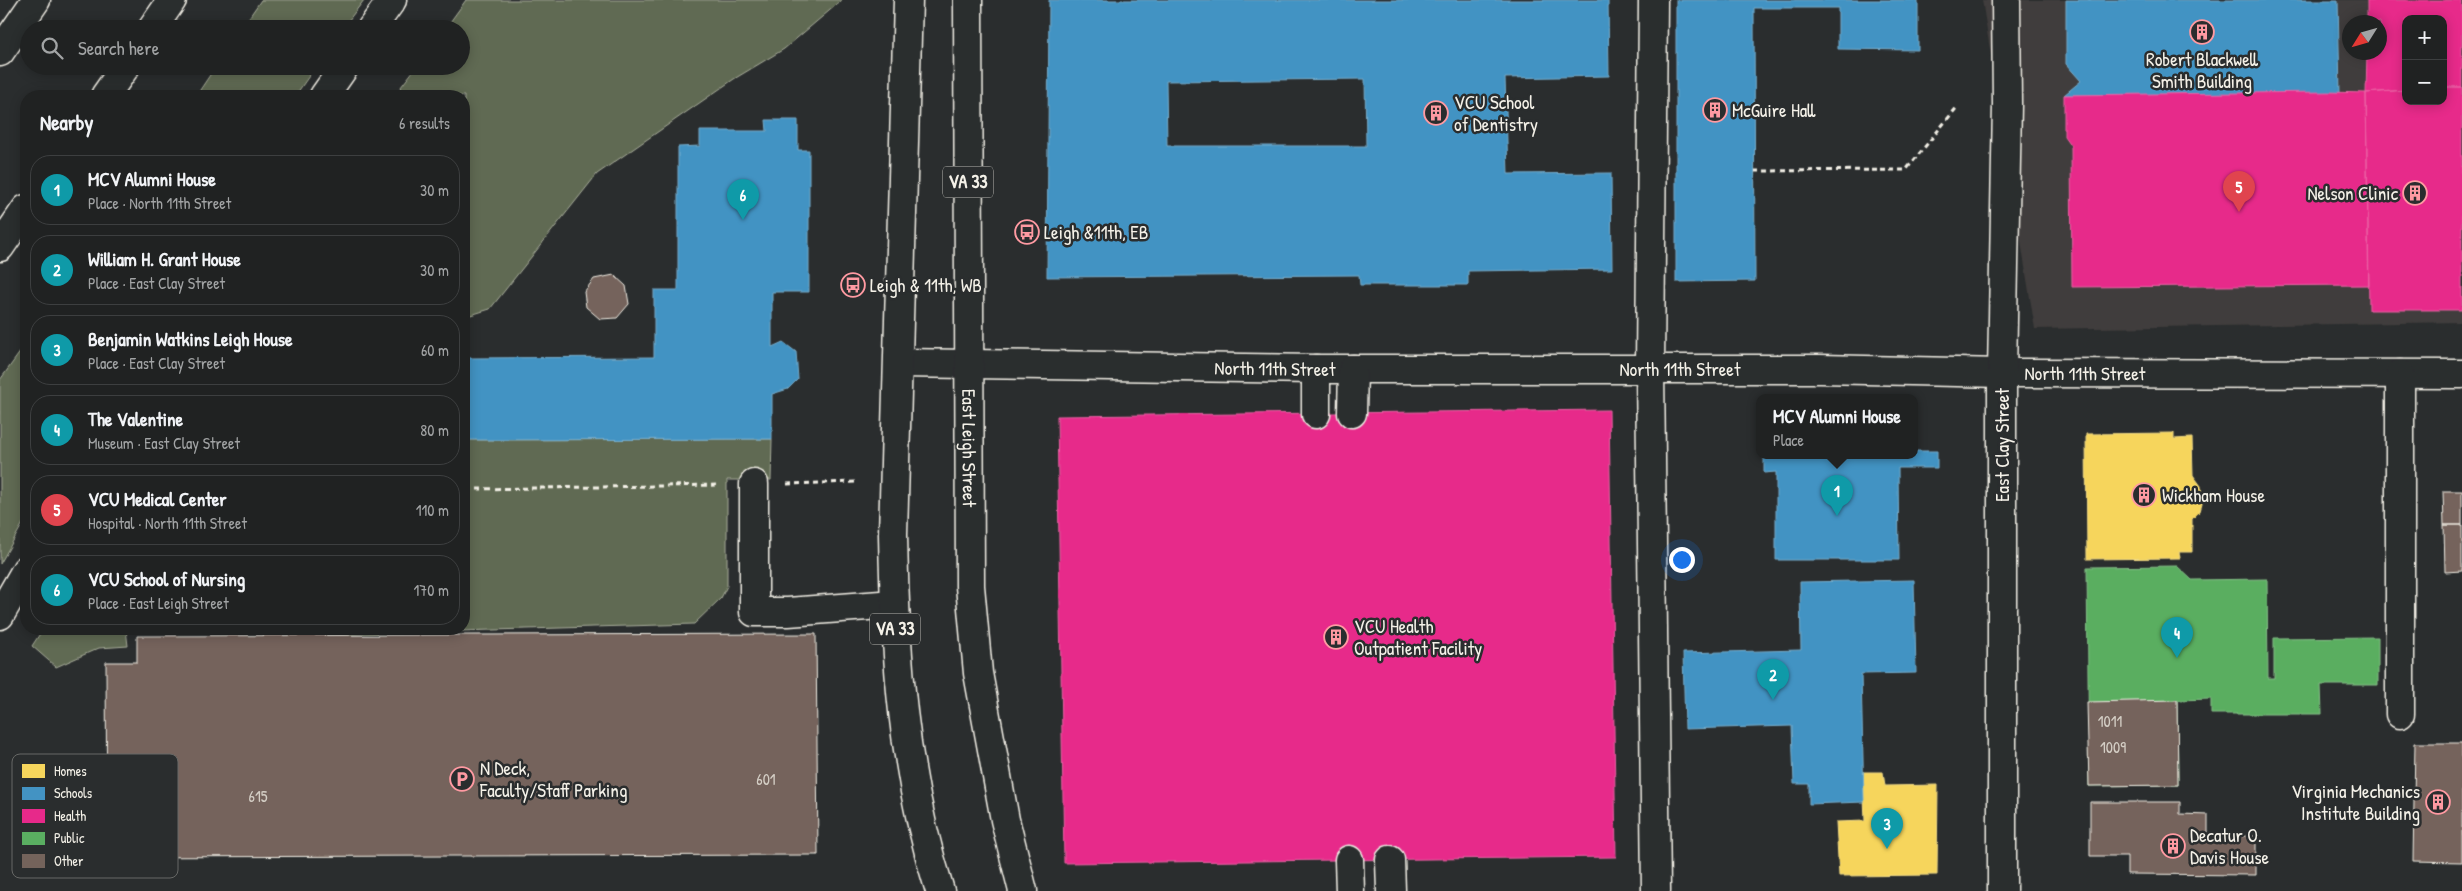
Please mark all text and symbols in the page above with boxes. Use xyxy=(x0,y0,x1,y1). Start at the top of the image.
north arrow xyxy=(2342,15,2387,60)
map controls xyxy=(2402,15,2447,105)
button: + xyxy=(2402,15,2447,60)
building icon: Robert Blackwell Smith Building xyxy=(2189,19,2215,45)
search box xyxy=(20,20,470,75)
icon: search xyxy=(38,34,66,62)
text: Search here xyxy=(78,35,159,61)
place label: Robert Blackwell Smith Building xyxy=(2146,46,2259,94)
button: − xyxy=(2402,60,2447,105)
place label: VCU School of Dentistry xyxy=(1454,89,1538,137)
building icon: McGuire Hall xyxy=(1702,97,1728,123)
place label: McGuire Hall xyxy=(1732,97,1816,123)
building icon: VCU School of Dentistry xyxy=(1423,100,1449,126)
text: Nearby xyxy=(40,108,93,137)
text: 6 results xyxy=(399,112,450,134)
text: MCV Alumni House xyxy=(88,166,216,192)
road number: VA 33 xyxy=(943,166,993,198)
pin: 5 xyxy=(2223,171,2255,212)
text: 1 xyxy=(54,179,60,201)
text: 30 m xyxy=(420,179,449,201)
pin: 6 xyxy=(727,179,759,220)
place label: Nelson Clinic xyxy=(2307,180,2399,206)
building icon: Nelson Clinic xyxy=(2402,180,2428,206)
text: Place · North 11th Street xyxy=(88,192,231,214)
bus stop icon: Leigh &11th, EB xyxy=(1014,219,1040,245)
place label: Leigh &11th, EB xyxy=(1044,219,1148,245)
text: William H. Grant House xyxy=(88,246,241,272)
text: 2 xyxy=(53,259,61,281)
text: 30 m xyxy=(420,259,449,281)
text: Place · East Clay Street xyxy=(88,272,225,294)
bus stop icon: Leigh & 11th, WB xyxy=(840,272,866,298)
place label: Leigh & 11th, WB xyxy=(870,272,982,298)
text: Benjamin Watkins Leigh House xyxy=(88,326,293,352)
text: 3 xyxy=(53,339,61,361)
text: 60 m xyxy=(421,339,449,361)
text: Place · East Clay Street xyxy=(88,352,225,374)
street label: North 11th Street xyxy=(1214,355,1336,382)
street label: North 11th Street xyxy=(1619,356,1741,382)
street label: North 11th Street xyxy=(2024,360,2146,386)
street label: East Clay Street xyxy=(1989,388,2015,502)
street label: East Leigh Street xyxy=(956,389,983,508)
popup xyxy=(1756,394,1918,459)
text: MCV Alumni House xyxy=(1773,403,1901,429)
text: The Valentine xyxy=(88,406,183,432)
text: 4 xyxy=(54,419,60,441)
text: 80 m xyxy=(420,419,449,441)
text: Place xyxy=(1773,429,1804,451)
text: Museum · East Clay Street xyxy=(88,432,240,454)
pin: 1 xyxy=(1821,475,1853,516)
building icon: Wickham House xyxy=(2131,482,2157,508)
place label: Wickham House xyxy=(2162,482,2265,508)
text: VCU Medical Center xyxy=(88,486,227,512)
text: 5 xyxy=(54,499,60,521)
text: 110 m xyxy=(416,499,449,521)
text: Hospital · North 11th Street xyxy=(88,512,247,534)
your location xyxy=(1669,547,1695,573)
text: VCU School of Nursing xyxy=(88,566,245,592)
text: 6 xyxy=(54,579,60,601)
text: 170 m xyxy=(414,579,449,601)
text: Place · East Leigh Street xyxy=(88,592,229,614)
place label: VCU Health Outpatient Facility xyxy=(1354,613,1482,661)
road number: VA 33 xyxy=(870,614,920,644)
pin: 4 xyxy=(2161,617,2193,658)
building icon: VCU Health Outpatient Facility xyxy=(1323,624,1349,650)
pin: 2 xyxy=(1757,659,1789,700)
house number: 1011 xyxy=(2098,710,2122,732)
house number: 1009 xyxy=(2100,736,2126,758)
legend xyxy=(12,754,178,878)
place label: N Deck, Faculty/Staff Parking xyxy=(479,755,627,803)
text: Homes xyxy=(54,761,87,780)
parking icon: N Deck, Faculty/Staff Parking xyxy=(449,766,475,792)
house number: 601 xyxy=(756,768,776,790)
place label: Virginia Mechanics Institute Building xyxy=(2291,778,2420,826)
text: Schools xyxy=(54,783,92,802)
house number: 615 xyxy=(249,785,268,807)
building icon: Virginia Mechanics Institute Building xyxy=(2425,789,2451,815)
text: Health xyxy=(54,806,86,825)
pin: 3 xyxy=(1871,808,1903,849)
place label: Decatur O. Davis House xyxy=(2190,822,2269,870)
text: Public xyxy=(54,828,85,847)
building icon: Decatur O. Davis House xyxy=(2160,833,2186,859)
text: Other xyxy=(54,851,84,870)

